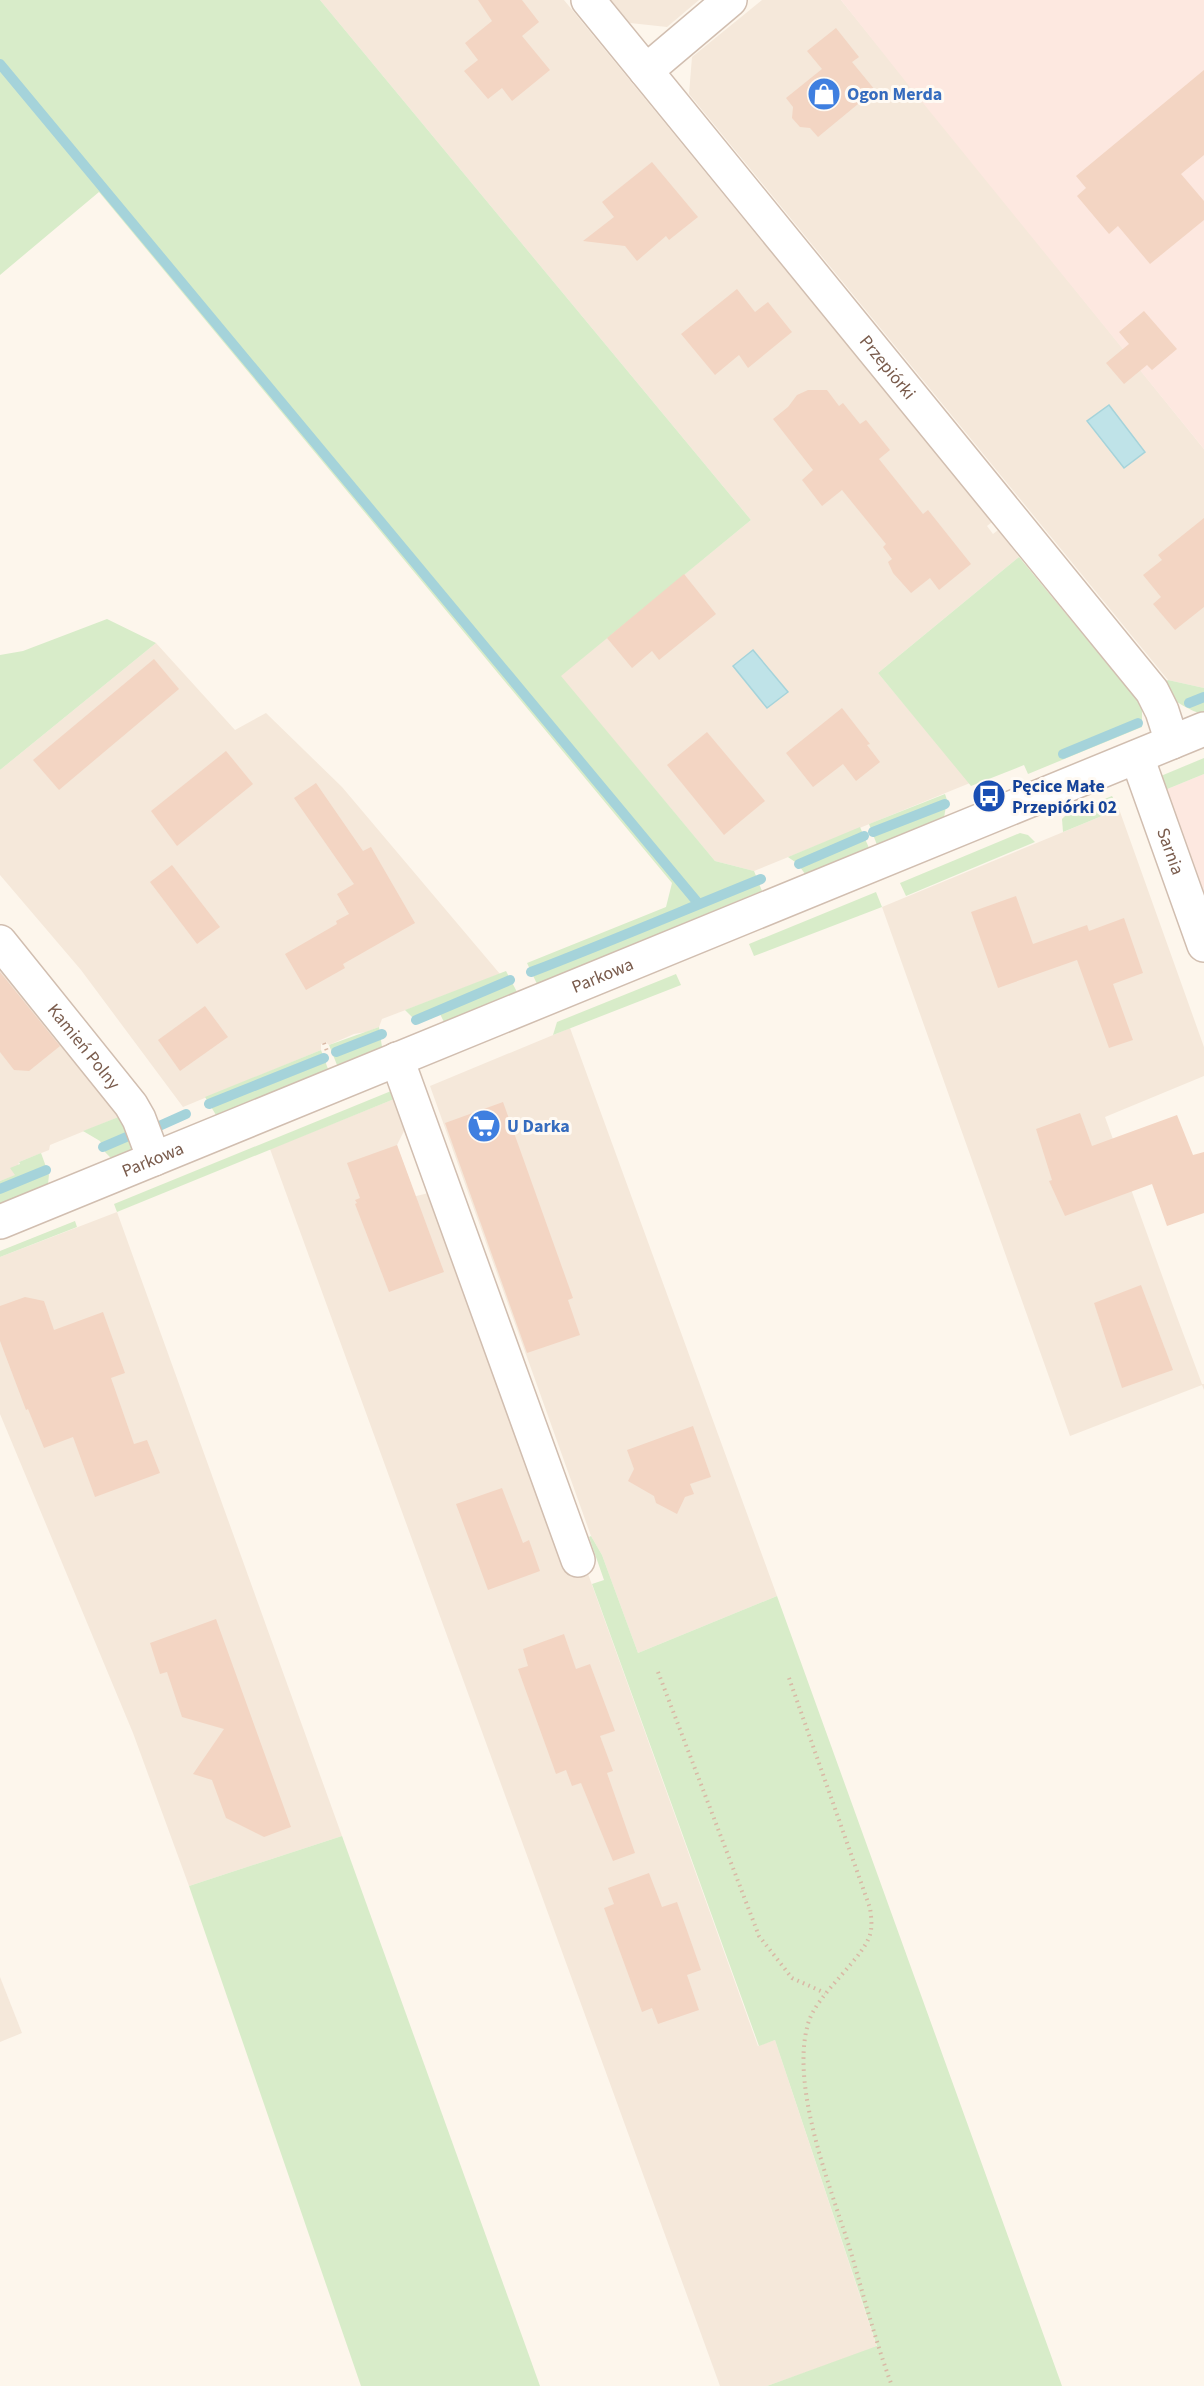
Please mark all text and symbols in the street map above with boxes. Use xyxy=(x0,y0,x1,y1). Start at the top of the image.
shop icon: Ogon Merda xyxy=(806,76,842,112)
place label: Ogon Merda xyxy=(847,82,942,107)
street label: Przepiórki xyxy=(853,330,921,405)
place label: Pęcice Małe Przepiórki 02 xyxy=(1012,774,1117,820)
bus stop icon: Pęcice Małe Przepiórki 02 xyxy=(971,778,1007,814)
street label: Sarnia xyxy=(1150,824,1190,878)
street label: Parkowa xyxy=(568,952,637,1000)
street label: Kamień Polny xyxy=(41,999,126,1095)
supermarket icon: U Darka xyxy=(466,1108,502,1144)
place label: U Darka xyxy=(507,1114,570,1139)
street label: Parkowa xyxy=(118,1136,188,1184)

